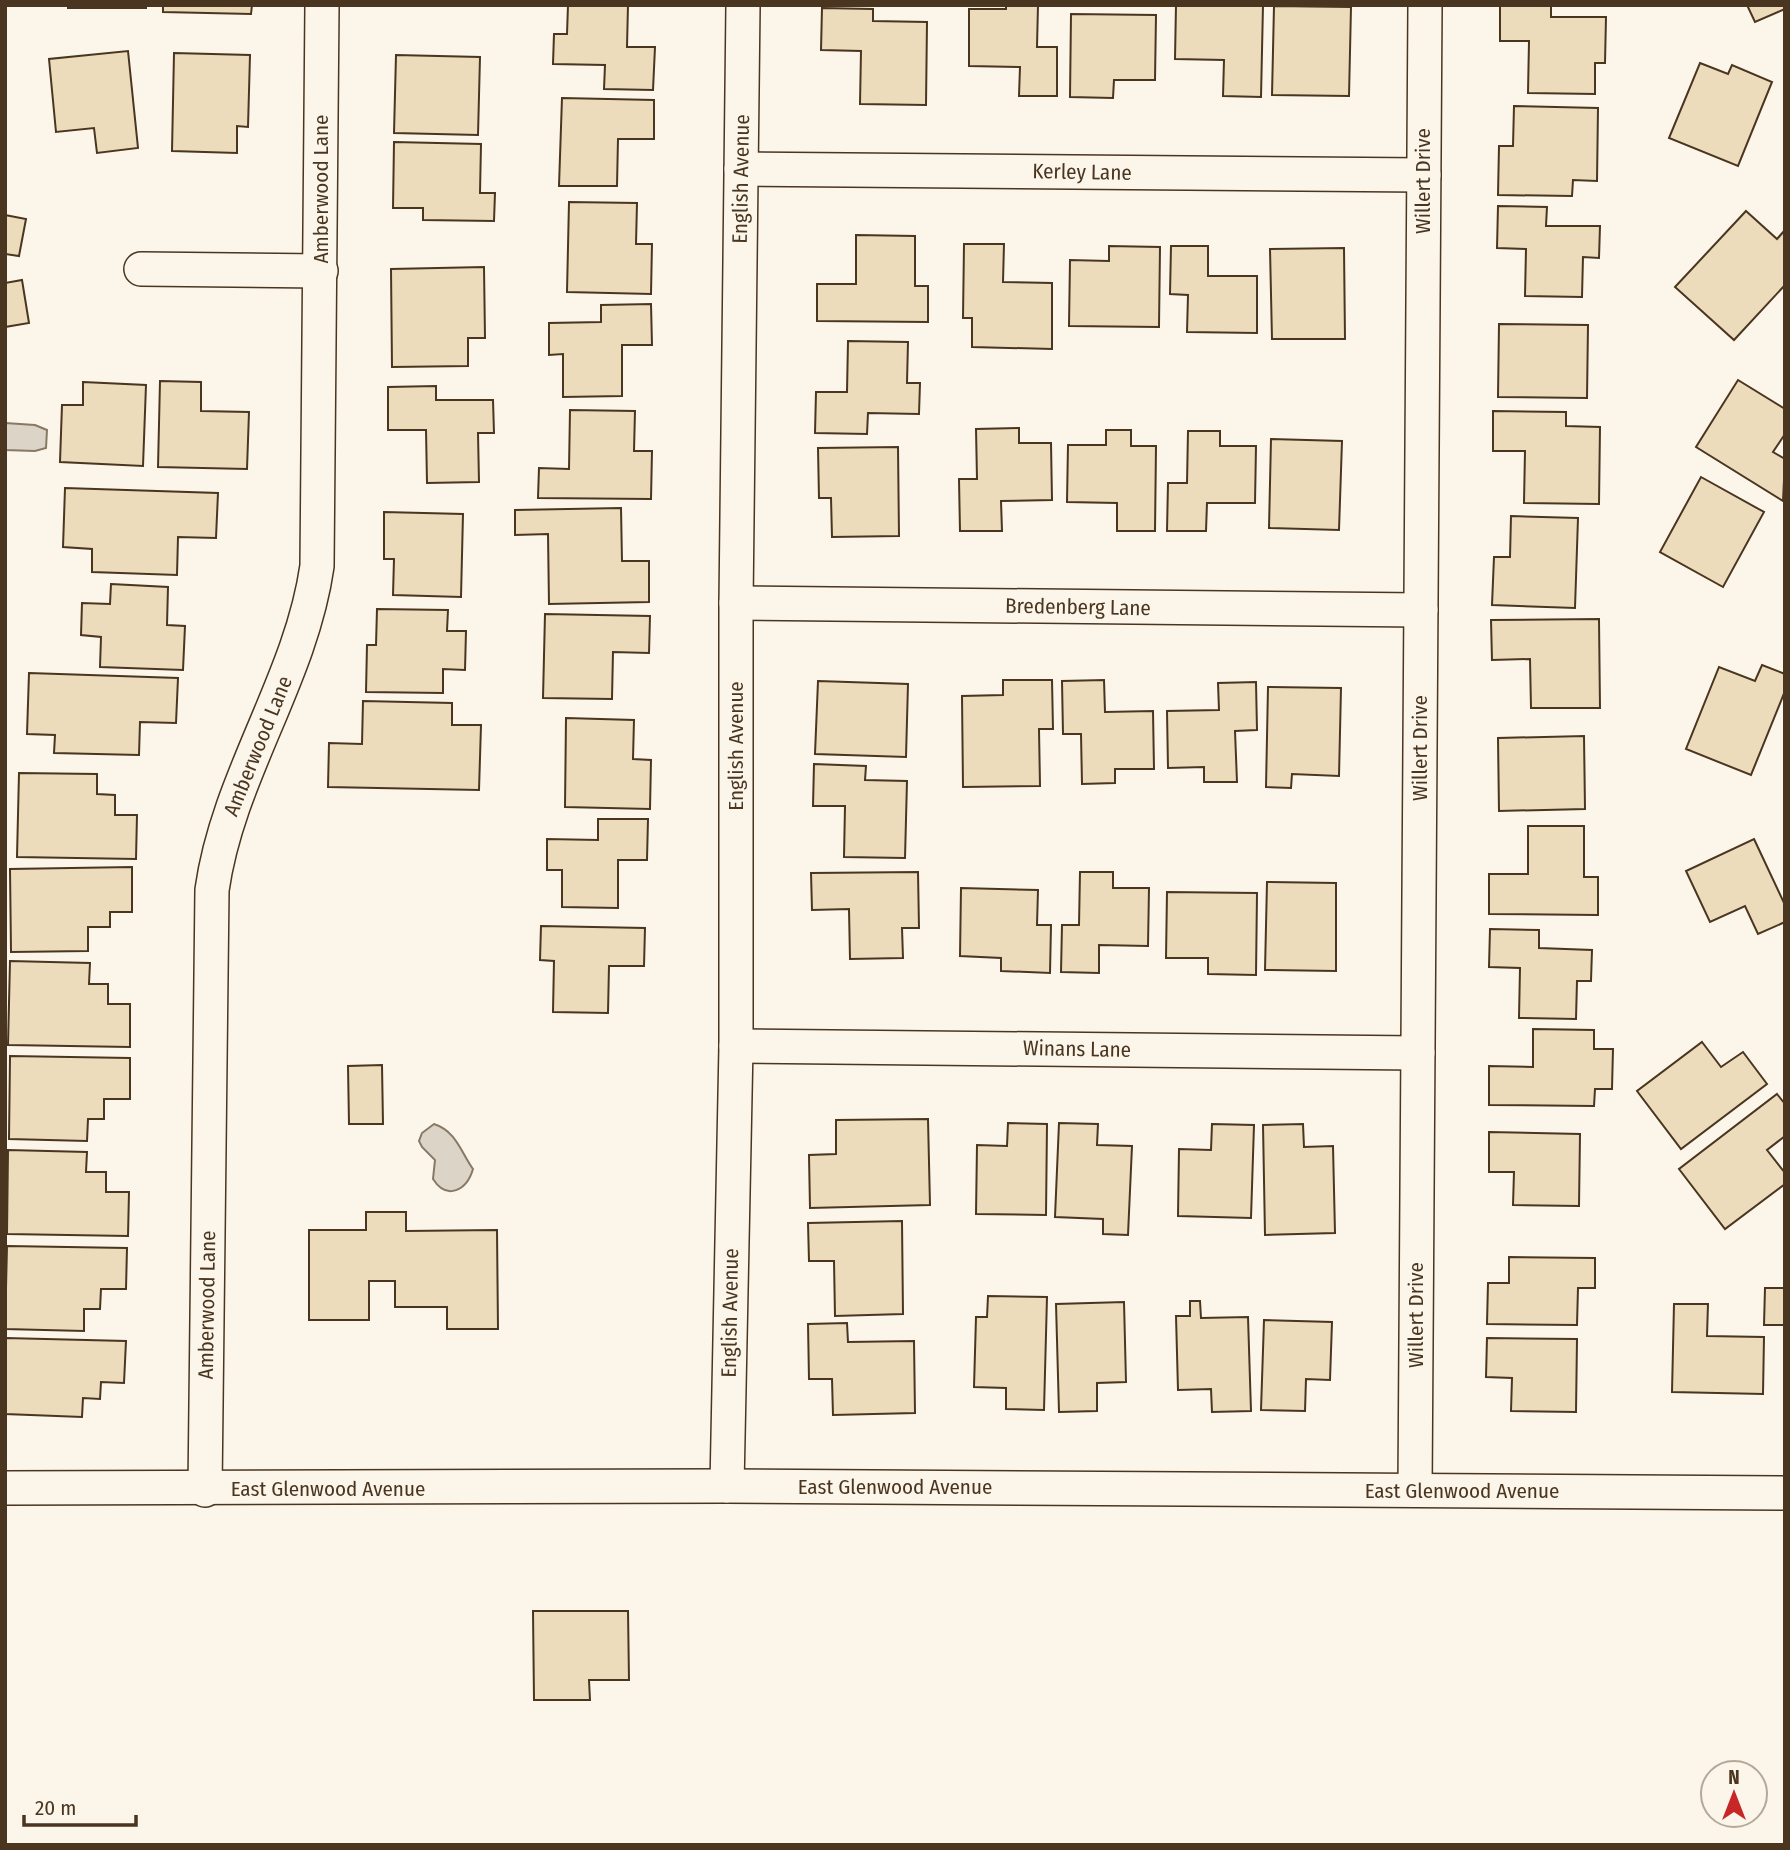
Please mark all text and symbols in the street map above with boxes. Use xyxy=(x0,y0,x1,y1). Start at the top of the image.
street label: English Avenue xyxy=(727,114,755,244)
street label: Amberwood Lane xyxy=(308,115,334,264)
street label: Willert Drive xyxy=(1410,128,1436,234)
street label: Kerley Lane xyxy=(1032,158,1132,186)
street label: Bredenberg Lane xyxy=(1005,593,1151,621)
street label: Amberwood Lane xyxy=(218,672,298,820)
street label: English Avenue xyxy=(723,681,749,811)
street label: Willert Drive xyxy=(1407,695,1433,801)
street label: Winans Lane xyxy=(1023,1035,1131,1063)
street label: Amberwood Lane xyxy=(193,1230,221,1380)
street label: English Avenue xyxy=(716,1248,744,1378)
street label: Willert Drive xyxy=(1403,1262,1429,1368)
street label: East Glenwood Avenue xyxy=(798,1474,992,1500)
street label: East Glenwood Avenue xyxy=(231,1476,425,1502)
street label: East Glenwood Avenue xyxy=(1365,1478,1559,1504)
north arrow xyxy=(1699,1759,1769,1829)
text: N xyxy=(1728,1766,1740,1789)
scale bar xyxy=(24,1784,136,1828)
text: 20 m xyxy=(35,1795,76,1821)

